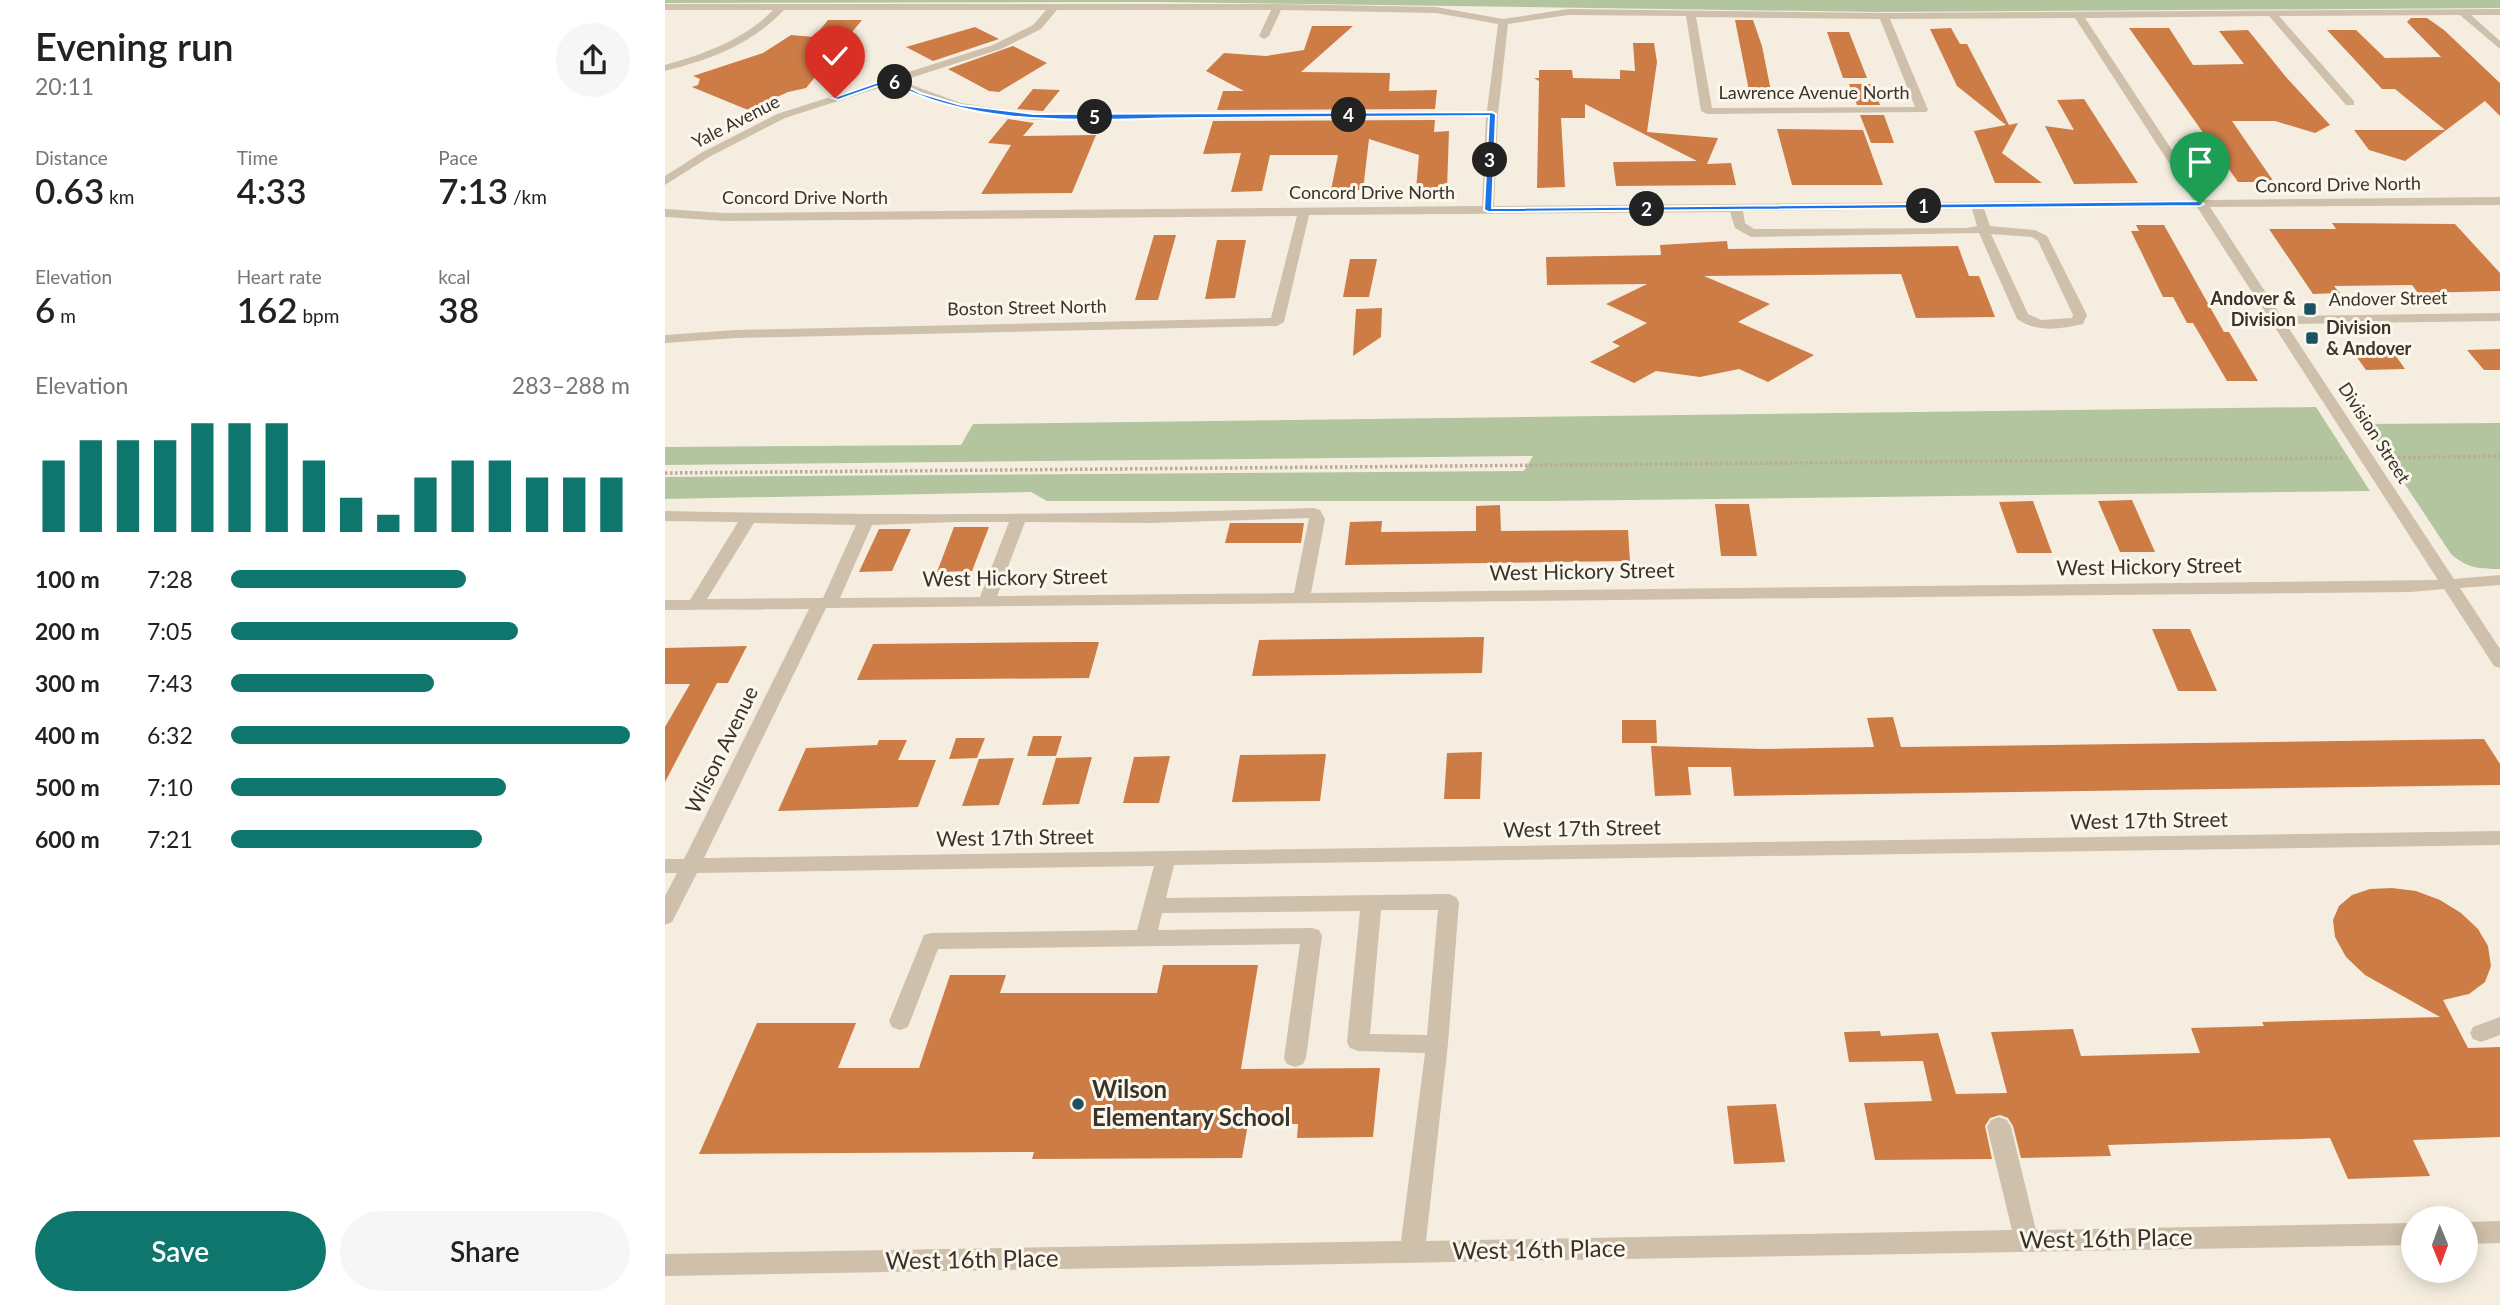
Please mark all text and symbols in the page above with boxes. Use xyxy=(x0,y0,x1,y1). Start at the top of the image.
text: Evening run xyxy=(35,23,234,69)
button: share xyxy=(556,23,630,97)
pin xyxy=(805,26,865,98)
icon: check xyxy=(816,37,854,75)
pin: 6 xyxy=(877,64,912,100)
text: 6 xyxy=(889,70,900,93)
text: 20:11 xyxy=(35,72,94,100)
street label: Lawrence Avenue North xyxy=(1719,81,1909,103)
street label: Yale Avenue xyxy=(688,90,783,153)
pin: 4 xyxy=(1331,97,1367,132)
pin: 5 xyxy=(1077,100,1113,134)
text: 4 xyxy=(1343,103,1354,126)
text: 5 xyxy=(1089,105,1100,128)
pin xyxy=(2170,132,2230,204)
pin: 3 xyxy=(1473,142,1507,178)
icon: arrive xyxy=(2181,143,2219,181)
text: Distance xyxy=(35,146,108,169)
text: Time xyxy=(237,146,278,169)
text: Pace xyxy=(438,146,478,169)
text: 3 xyxy=(1484,148,1495,171)
text: 0.63 xyxy=(35,169,104,211)
text: 4:33 xyxy=(237,169,306,211)
text: 7:13 xyxy=(438,169,508,211)
street label: Concord Drive North xyxy=(2255,172,2421,196)
street label: Concord Drive North xyxy=(1289,181,1455,203)
text: km xyxy=(104,185,134,208)
text: /km xyxy=(508,185,547,208)
street label: Concord Drive North xyxy=(722,186,888,208)
pin: 1 xyxy=(1907,188,1941,224)
pin: 2 xyxy=(1629,192,1665,227)
text: 1 xyxy=(1918,194,1929,217)
text: 2 xyxy=(1641,197,1652,220)
text: Elevation xyxy=(35,265,112,288)
text: Heart rate xyxy=(237,265,322,288)
text: kcal xyxy=(438,265,470,288)
street label: Andover Street xyxy=(2328,286,2448,310)
place label: Andover & Division xyxy=(2210,287,2296,330)
text: 6 xyxy=(35,288,55,330)
text: 162 xyxy=(237,288,298,330)
text: 38 xyxy=(438,288,479,330)
street label: Boston Street North xyxy=(947,295,1107,319)
marker: Andover & Division xyxy=(2302,301,2318,317)
text: m xyxy=(55,304,76,327)
text: bpm xyxy=(298,304,339,327)
place label: Division & Andover xyxy=(2326,316,2412,359)
marker: Division & Andover xyxy=(2304,330,2320,346)
text: Elevation xyxy=(35,371,128,399)
text: 283–288 m xyxy=(512,371,630,399)
street label: Division Street xyxy=(2334,378,2416,487)
street label: West Hickory Street xyxy=(2056,551,2242,580)
street label: West Hickory Street xyxy=(1489,556,1675,585)
street label: West Hickory Street xyxy=(922,562,1108,591)
text: 100 m xyxy=(35,565,100,593)
text: 7:28 xyxy=(147,565,193,593)
text: 200 m xyxy=(35,617,100,645)
text: 7:05 xyxy=(147,617,193,645)
text: 300 m xyxy=(35,669,100,697)
text: 7:43 xyxy=(147,669,193,697)
street label: Wilson Avenue xyxy=(679,682,762,817)
text: 400 m xyxy=(35,721,100,749)
text: 6:32 xyxy=(147,721,193,749)
text: 500 m xyxy=(35,773,100,801)
text: 7:10 xyxy=(147,773,193,801)
street label: West 17th Street xyxy=(2070,806,2229,833)
street label: West 17th Street xyxy=(1503,814,1662,841)
street label: West 17th Street xyxy=(936,823,1095,850)
text: 600 m xyxy=(35,825,100,853)
text: 7:21 xyxy=(147,825,193,853)
place label: Wilson Elementary School xyxy=(1092,1074,1291,1131)
marker: Wilson Elementary School xyxy=(1070,1096,1086,1112)
north arrow xyxy=(2401,1206,2478,1283)
map controls xyxy=(2401,1206,2478,1283)
button: Save xyxy=(35,1211,326,1291)
button: Share xyxy=(340,1211,630,1291)
street label: West 16th Place xyxy=(2019,1221,2193,1254)
street label: West 16th Place xyxy=(1452,1232,1626,1265)
street label: West 16th Place xyxy=(885,1242,1059,1275)

